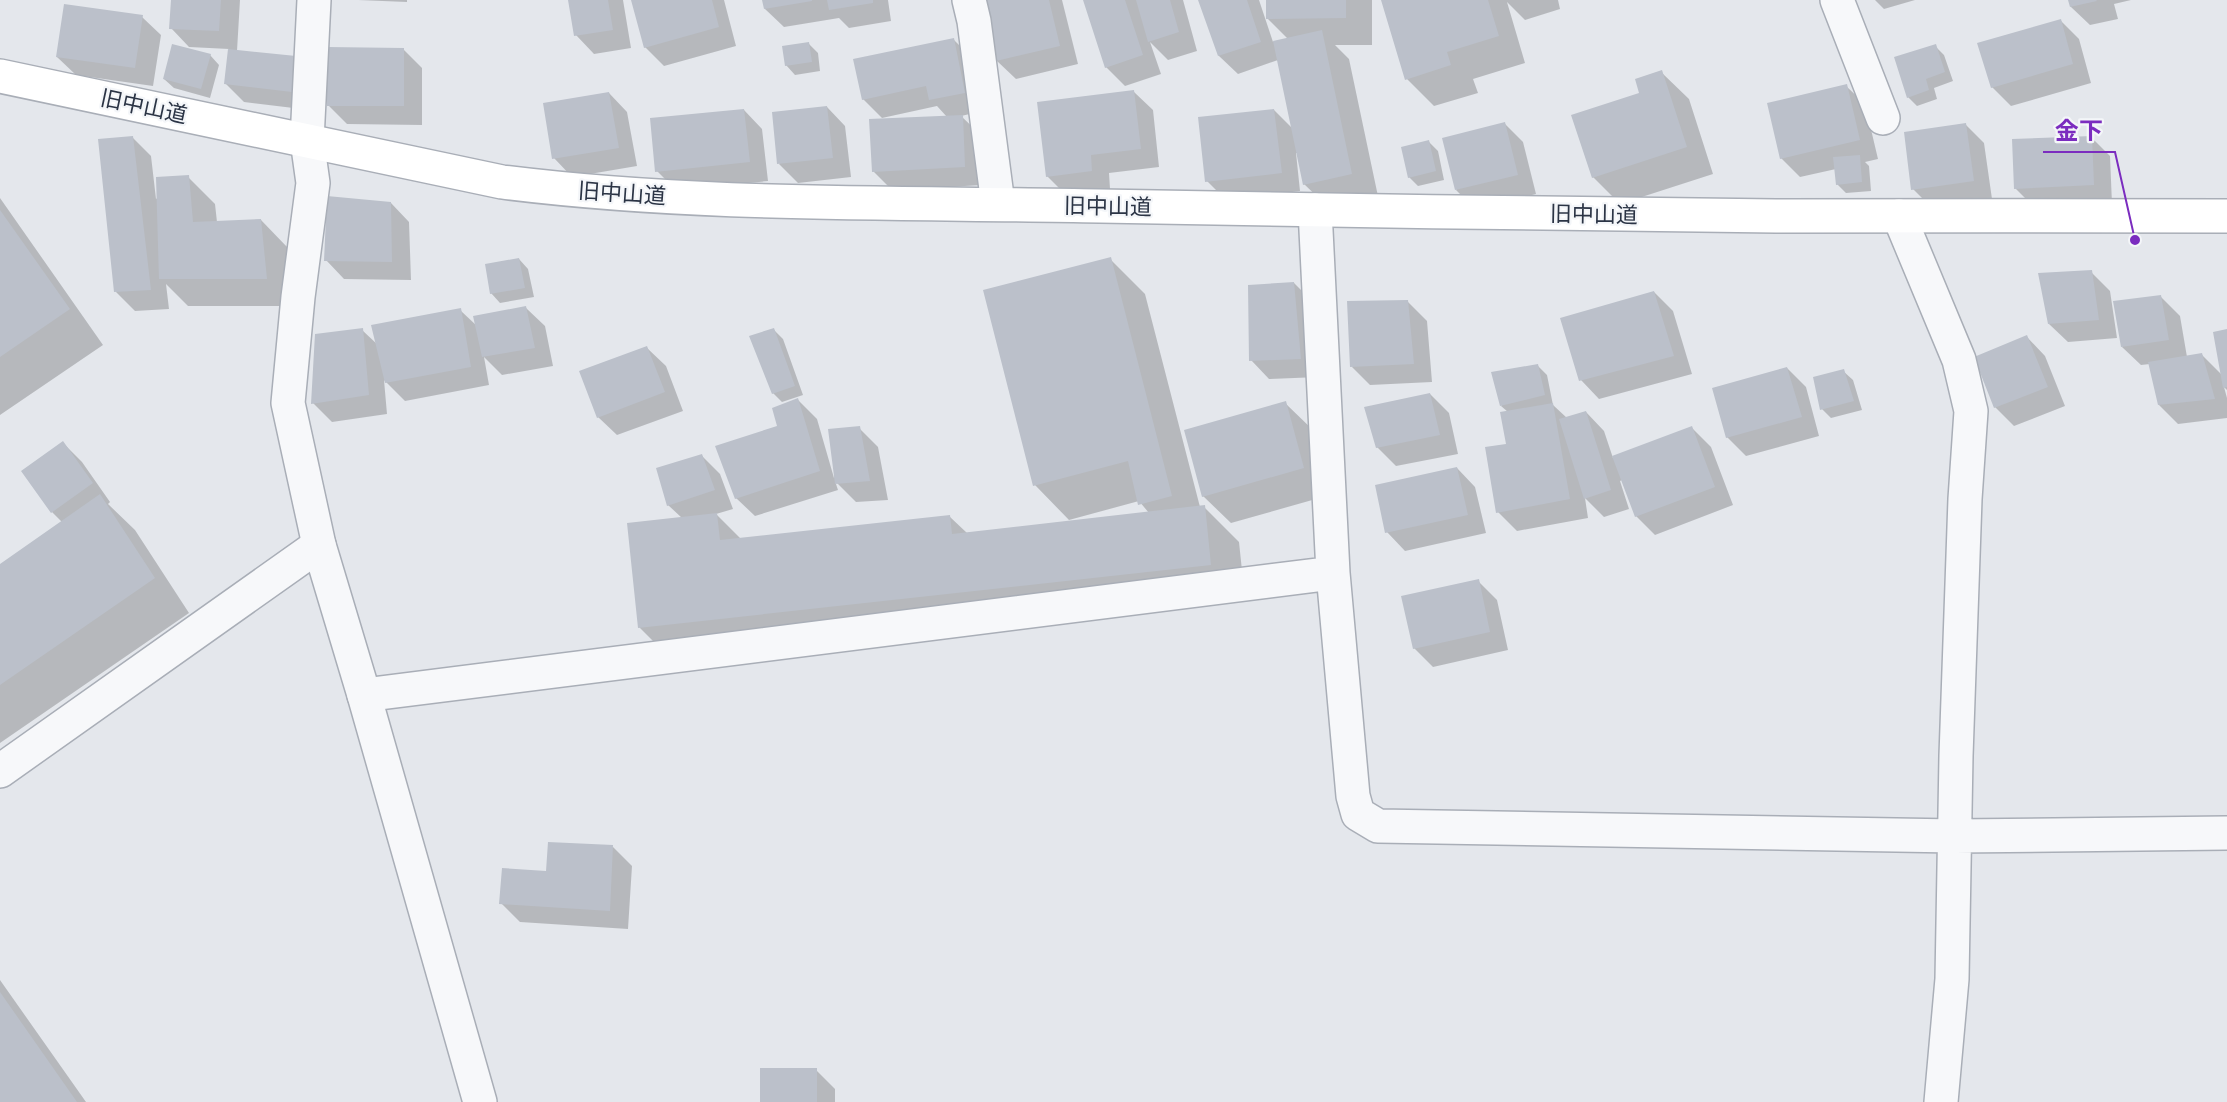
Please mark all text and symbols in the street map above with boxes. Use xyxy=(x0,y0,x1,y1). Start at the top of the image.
street label: 旧中山道 xyxy=(98,83,190,127)
callout: 金下 xyxy=(2043,110,2115,152)
text: 金下 xyxy=(2055,115,2103,144)
street label: 旧中山道 xyxy=(577,176,667,208)
street label: 旧中山道 xyxy=(1064,191,1152,219)
street label: 旧中山道 xyxy=(1550,199,1638,227)

